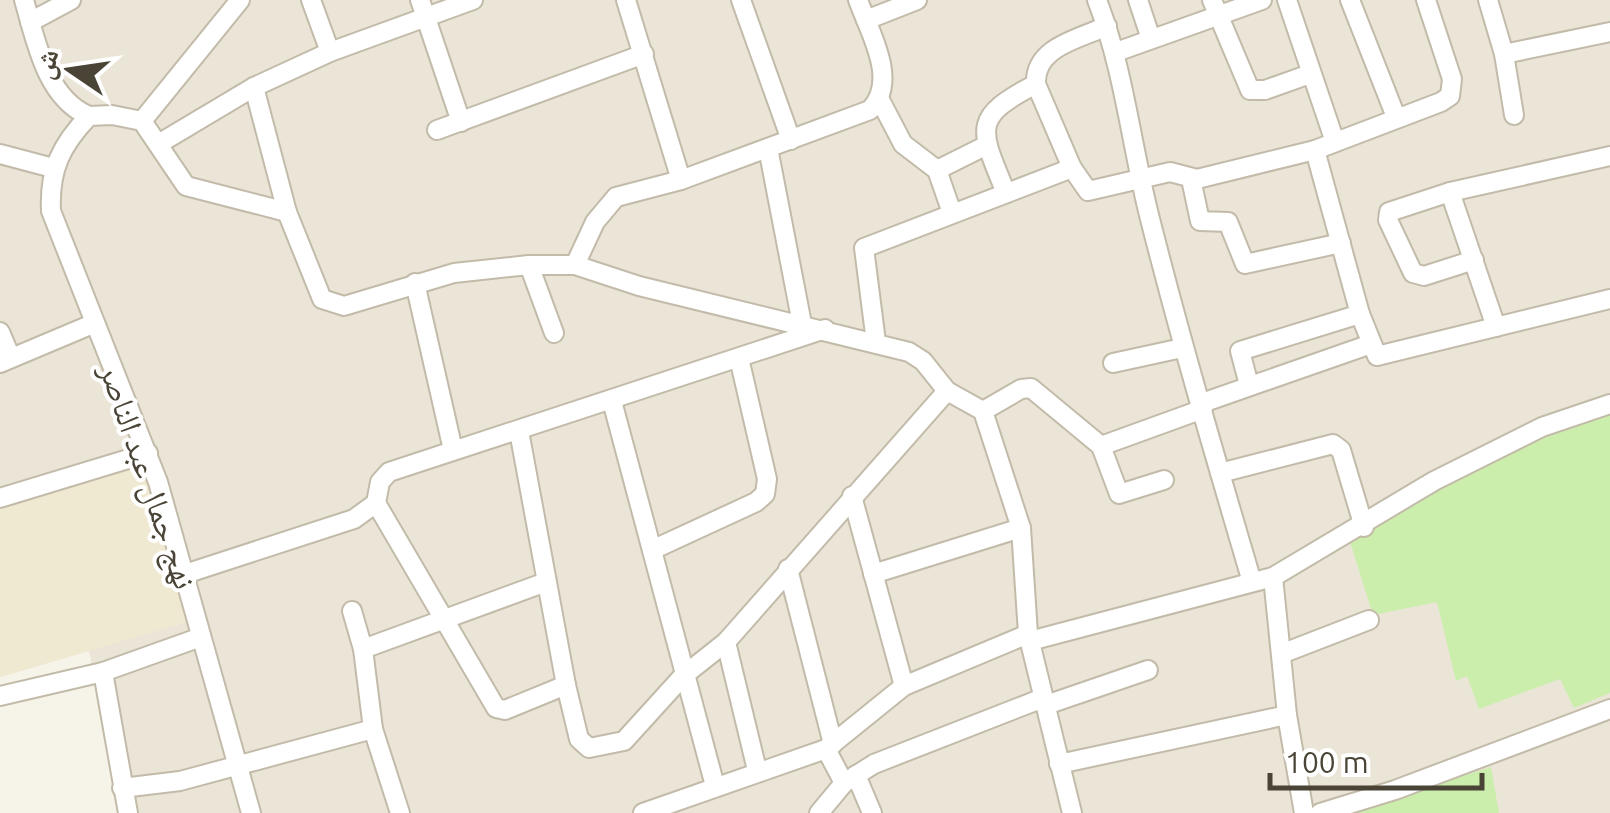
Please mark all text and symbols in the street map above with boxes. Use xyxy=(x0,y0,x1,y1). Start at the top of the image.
north arrow xyxy=(20,20,120,120)
text: ش xyxy=(27,46,66,83)
street label: نهج جمال عبد الناصر xyxy=(90,358,204,594)
scale bar xyxy=(1270,728,1482,790)
text: 100 m xyxy=(1285,745,1369,779)

